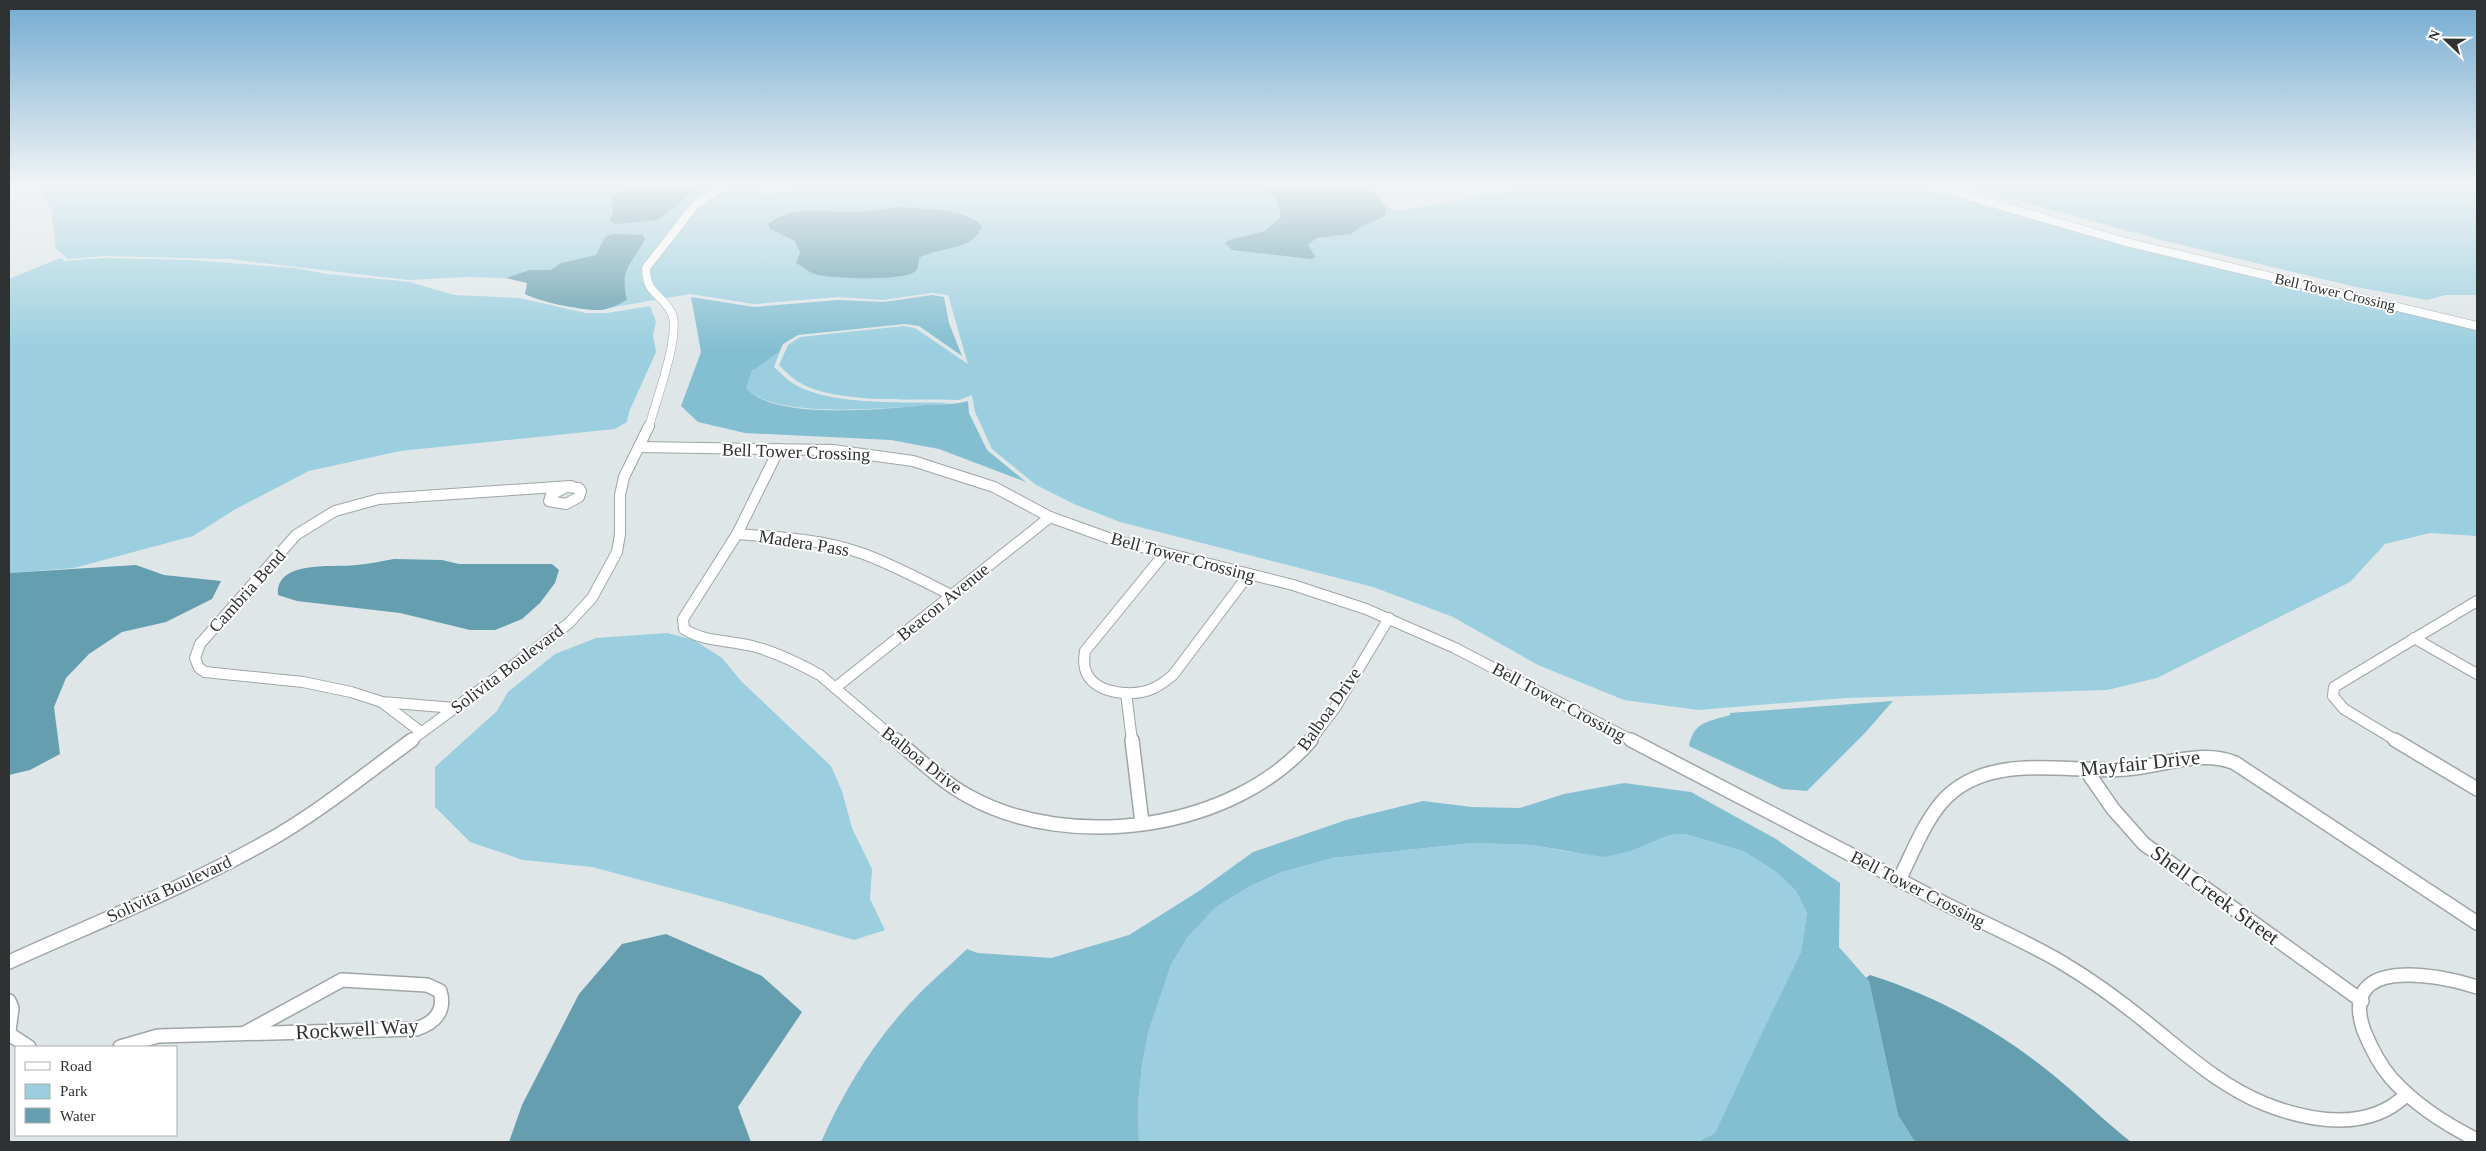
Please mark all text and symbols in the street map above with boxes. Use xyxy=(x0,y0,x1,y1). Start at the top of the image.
north arrow xyxy=(2421,15,2471,65)
text: N xyxy=(2426,28,2443,43)
street label: Bell Tower Crossing xyxy=(2273,270,2398,314)
street label: Bell Tower Crossing xyxy=(721,439,871,465)
street label: Madera Pass xyxy=(757,526,851,560)
street label: Bell Tower Crossing xyxy=(1109,528,1257,586)
street label: Cambria Bend xyxy=(205,545,289,637)
street label: Beacon Avenue xyxy=(893,559,993,645)
street label: Solivita Boulevard xyxy=(447,620,567,718)
street label: Bell Tower Crossing xyxy=(1489,658,1629,746)
street label: Balboa Drive xyxy=(1293,664,1365,754)
street label: Balboa Drive xyxy=(878,722,966,798)
street label: Mayfair Drive xyxy=(2079,745,2201,781)
street label: Shell Creek Street xyxy=(2146,840,2284,950)
street label: Bell Tower Crossing xyxy=(1847,846,1989,932)
street label: Solivita Boulevard xyxy=(103,851,235,927)
street label: Rockwell Way xyxy=(295,1014,420,1044)
legend xyxy=(15,1046,178,1136)
text: Road xyxy=(60,1058,92,1074)
text: Park xyxy=(60,1083,88,1099)
text: Water xyxy=(60,1108,95,1124)

